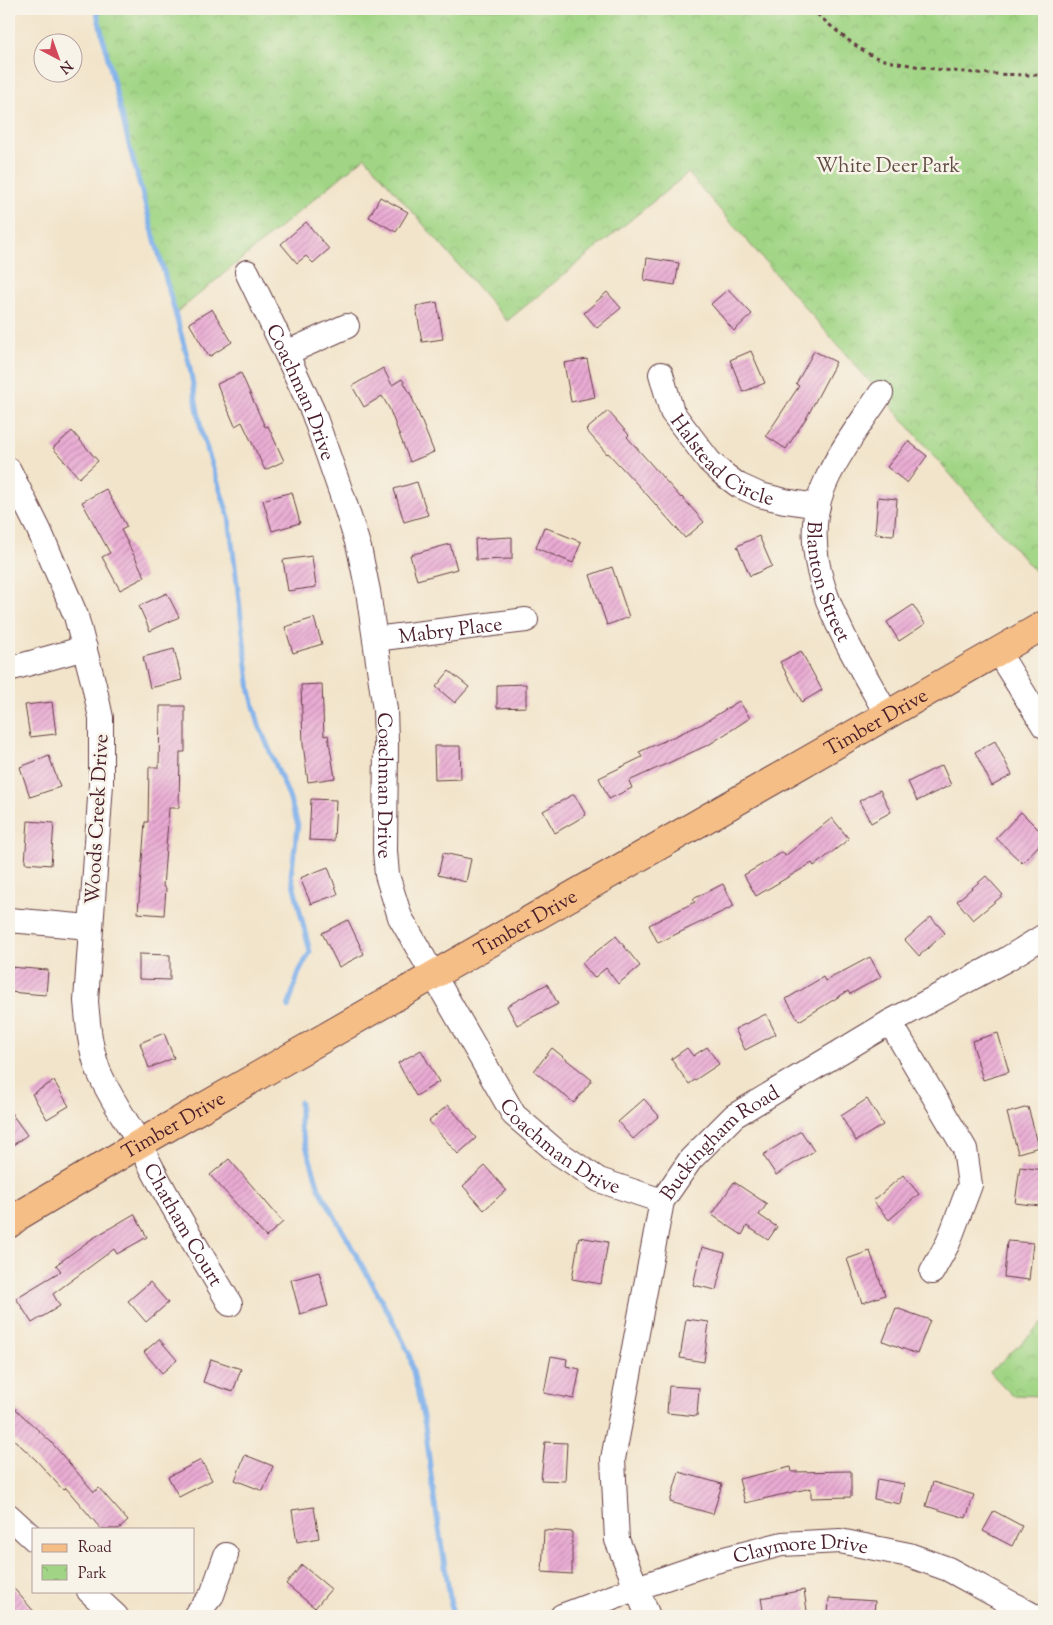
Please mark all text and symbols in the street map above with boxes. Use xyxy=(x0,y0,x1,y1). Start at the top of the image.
north arrow xyxy=(32,32,82,82)
text: N xyxy=(54,55,76,78)
park label: White Deer Park xyxy=(816,153,960,182)
street label: Coachman Drive xyxy=(257,320,341,465)
street label: Halstead Circle xyxy=(662,409,777,515)
street label: Blanton Street xyxy=(797,520,857,648)
street label: Mabry Place xyxy=(397,611,504,653)
street label: Timber Drive xyxy=(820,682,934,765)
street label: Coachman Drive xyxy=(368,712,398,860)
street label: Woods Creek Drive xyxy=(80,733,117,905)
street label: Timber Drive xyxy=(469,883,584,966)
street label: Buckingham Road xyxy=(655,1080,786,1207)
street label: Timber Drive xyxy=(117,1085,231,1168)
street label: Coachman Drive xyxy=(491,1094,624,1203)
street label: Chatham Court xyxy=(135,1159,229,1293)
legend xyxy=(32,1528,195,1592)
street label: Claymore Drive xyxy=(730,1529,871,1573)
text: Road xyxy=(78,1538,112,1559)
text: Park xyxy=(78,1564,107,1585)

